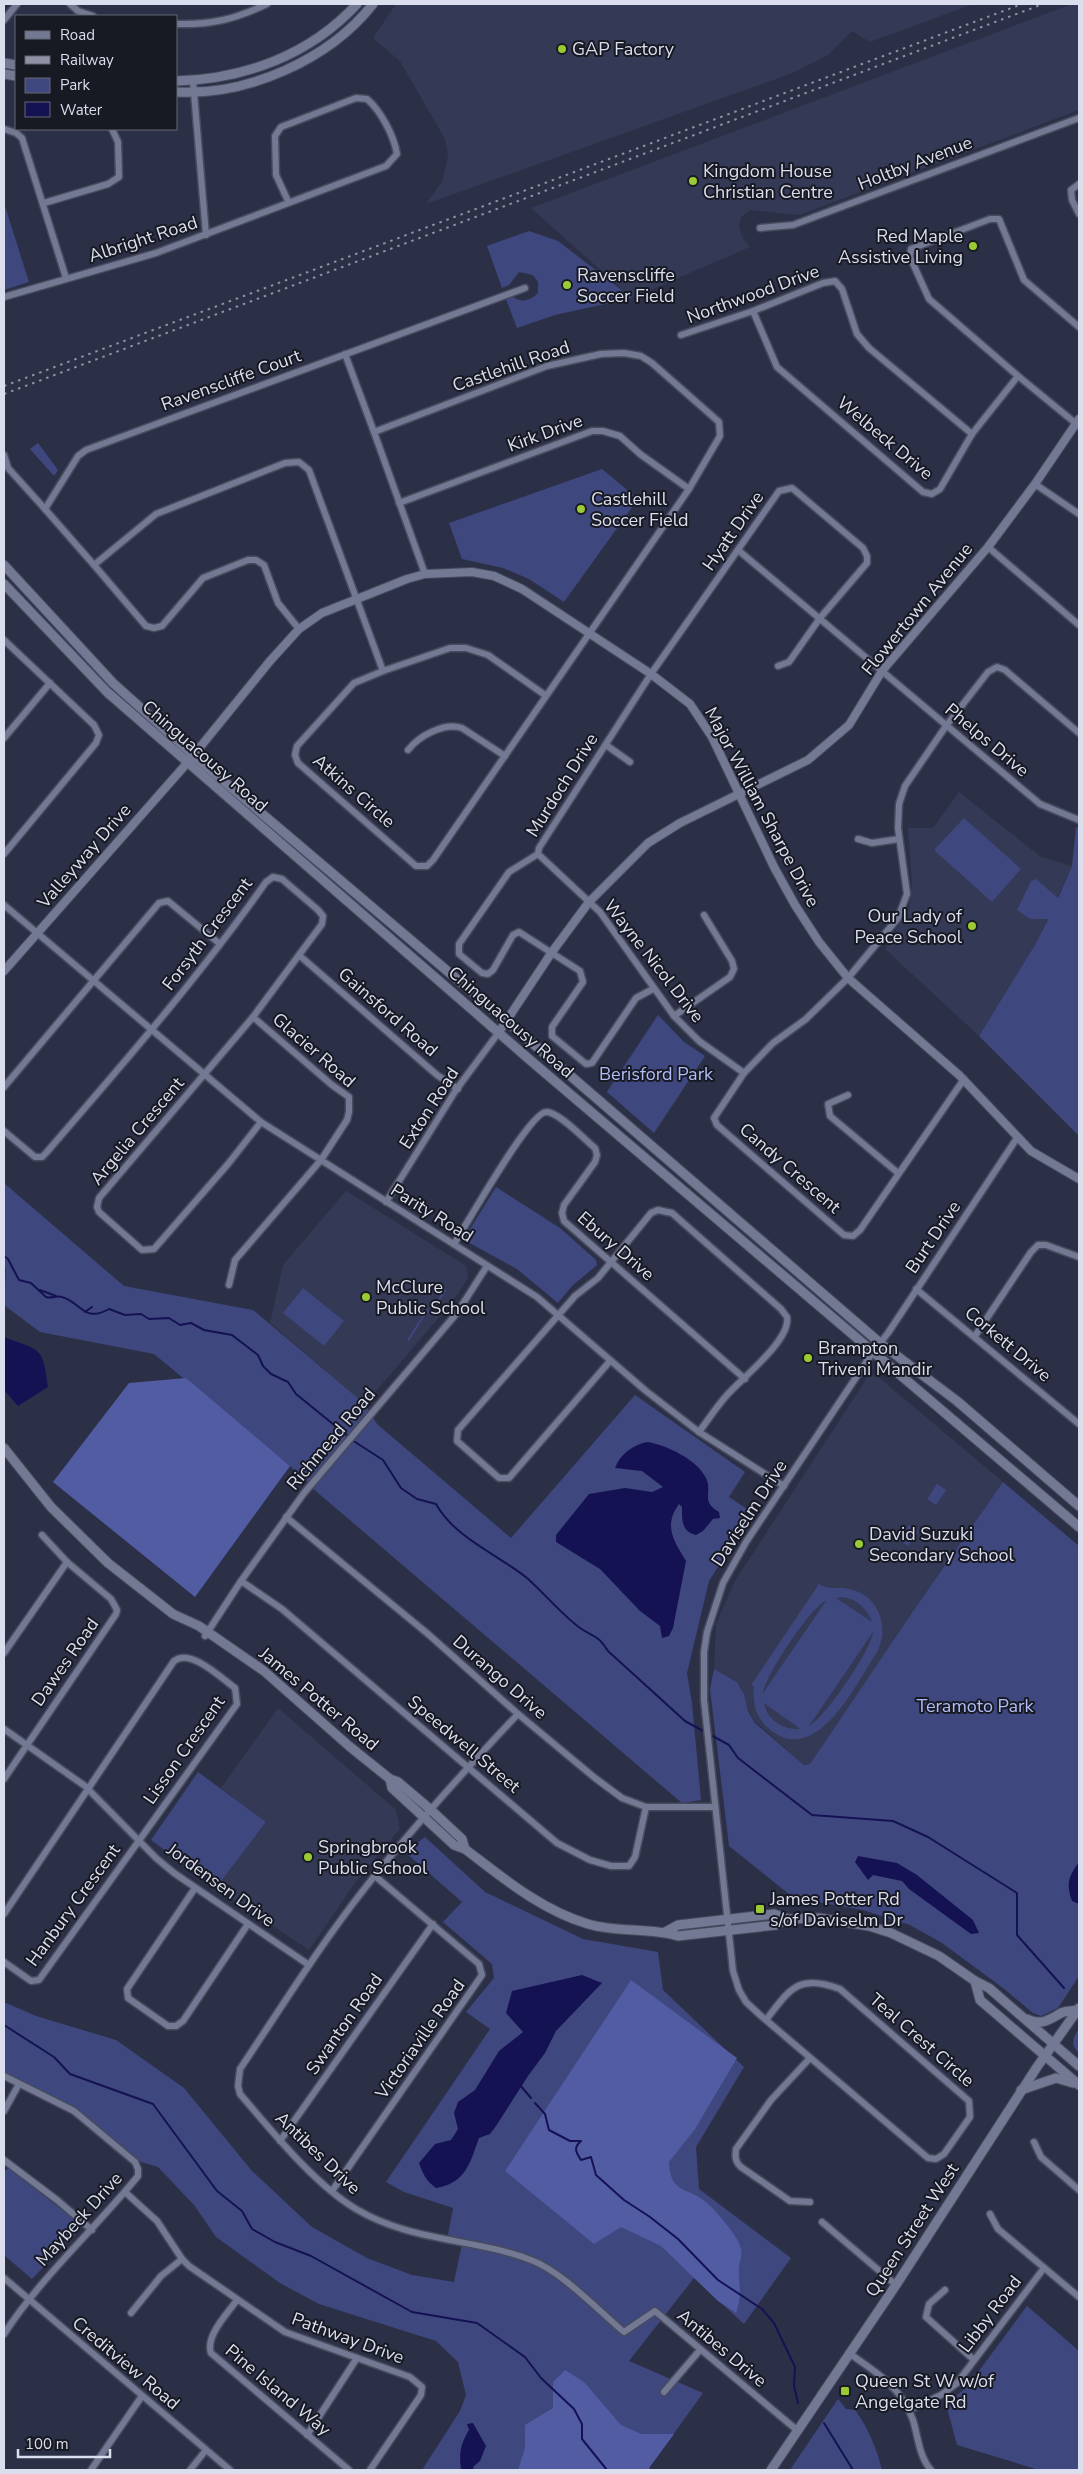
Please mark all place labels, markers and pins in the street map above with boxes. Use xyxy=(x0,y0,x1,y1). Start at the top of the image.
place label: GAP Factory xyxy=(572,37,675,61)
marker: GAP Factory xyxy=(556,43,568,55)
place label: Kingdom House Christian Centre xyxy=(703,159,833,204)
marker: Kingdom House Christian Centre xyxy=(687,175,699,187)
place label: Red Maple Assistive Living xyxy=(838,224,963,269)
marker: Red Maple Assistive Living xyxy=(967,240,979,252)
place label: Ravenscliffe Soccer Field xyxy=(577,263,675,308)
marker: Ravenscliffe Soccer Field xyxy=(561,279,573,291)
place label: Castlehill Soccer Field xyxy=(591,487,688,532)
marker: Castlehill Soccer Field xyxy=(575,503,587,515)
place label: Our Lady of Peace School xyxy=(855,904,963,949)
marker: Our Lady of Peace School xyxy=(966,920,978,932)
place label: McClure Public School xyxy=(376,1275,486,1320)
marker: McClure Public School xyxy=(360,1291,372,1303)
place label: Brampton Triveni Mandir xyxy=(818,1336,933,1381)
marker: Brampton Triveni Mandir xyxy=(802,1352,814,1364)
place label: David Suzuki Secondary School xyxy=(869,1522,1015,1567)
marker: David Suzuki Secondary School xyxy=(853,1538,865,1550)
place label: Springbrook Public School xyxy=(318,1835,428,1880)
marker: Springbrook Public School xyxy=(302,1851,314,1863)
place label: James Potter Rd s/of Daviselm Dr xyxy=(769,1887,903,1932)
marker: James Potter Rd s/of Daviselm Dr xyxy=(754,1903,766,1915)
place label: Queen St W w/of Angelgate Rd xyxy=(855,2369,995,2414)
marker: Queen St W w/of Angelgate Rd xyxy=(839,2385,851,2397)

